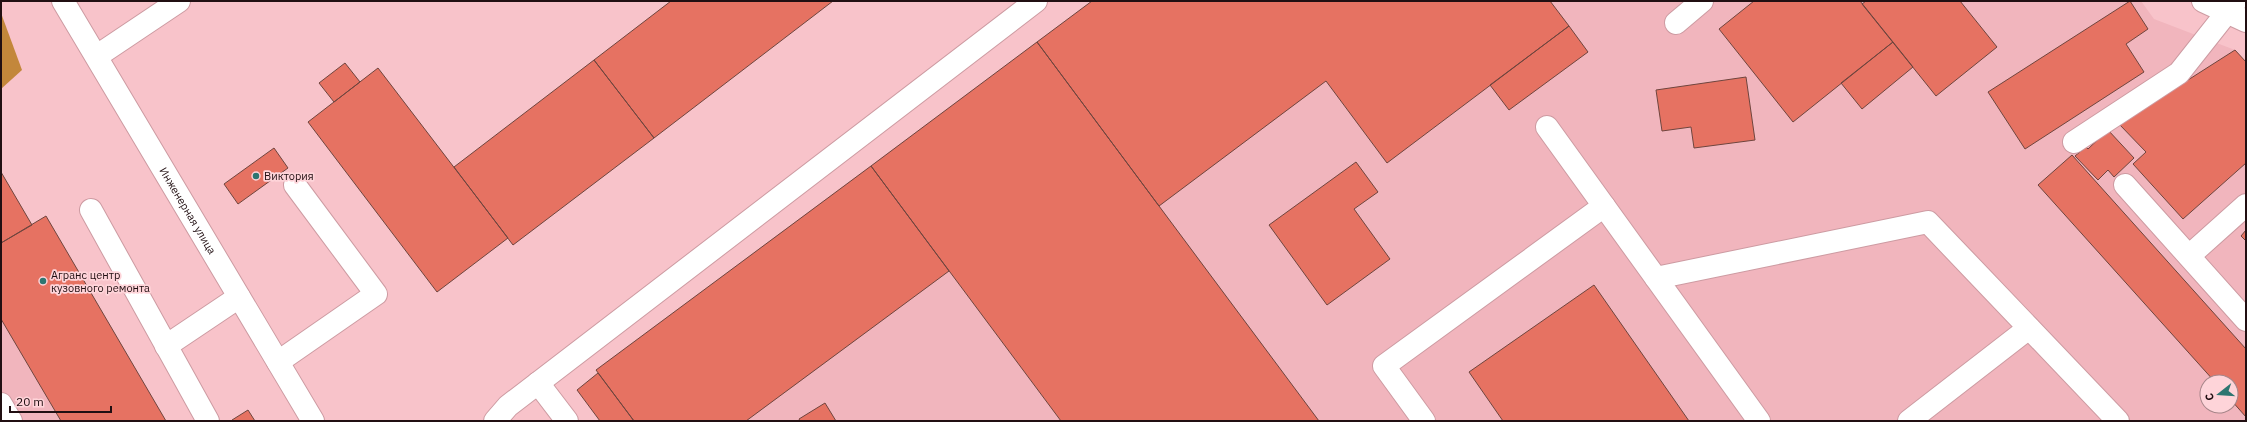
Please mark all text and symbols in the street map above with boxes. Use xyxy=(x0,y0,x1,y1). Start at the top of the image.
street label: Инженерная улица xyxy=(157,165,219,257)
place label: Виктория xyxy=(264,169,314,183)
marker: Виктория xyxy=(251,171,261,181)
place label: Агранс центр кузовного ремонта xyxy=(51,268,150,295)
marker: Агранс центр кузовного ремонта xyxy=(38,276,48,286)
north arrow xyxy=(2199,374,2239,414)
scale bar xyxy=(10,388,111,414)
text: С xyxy=(2202,391,2217,402)
text: 20 m xyxy=(16,394,44,409)

